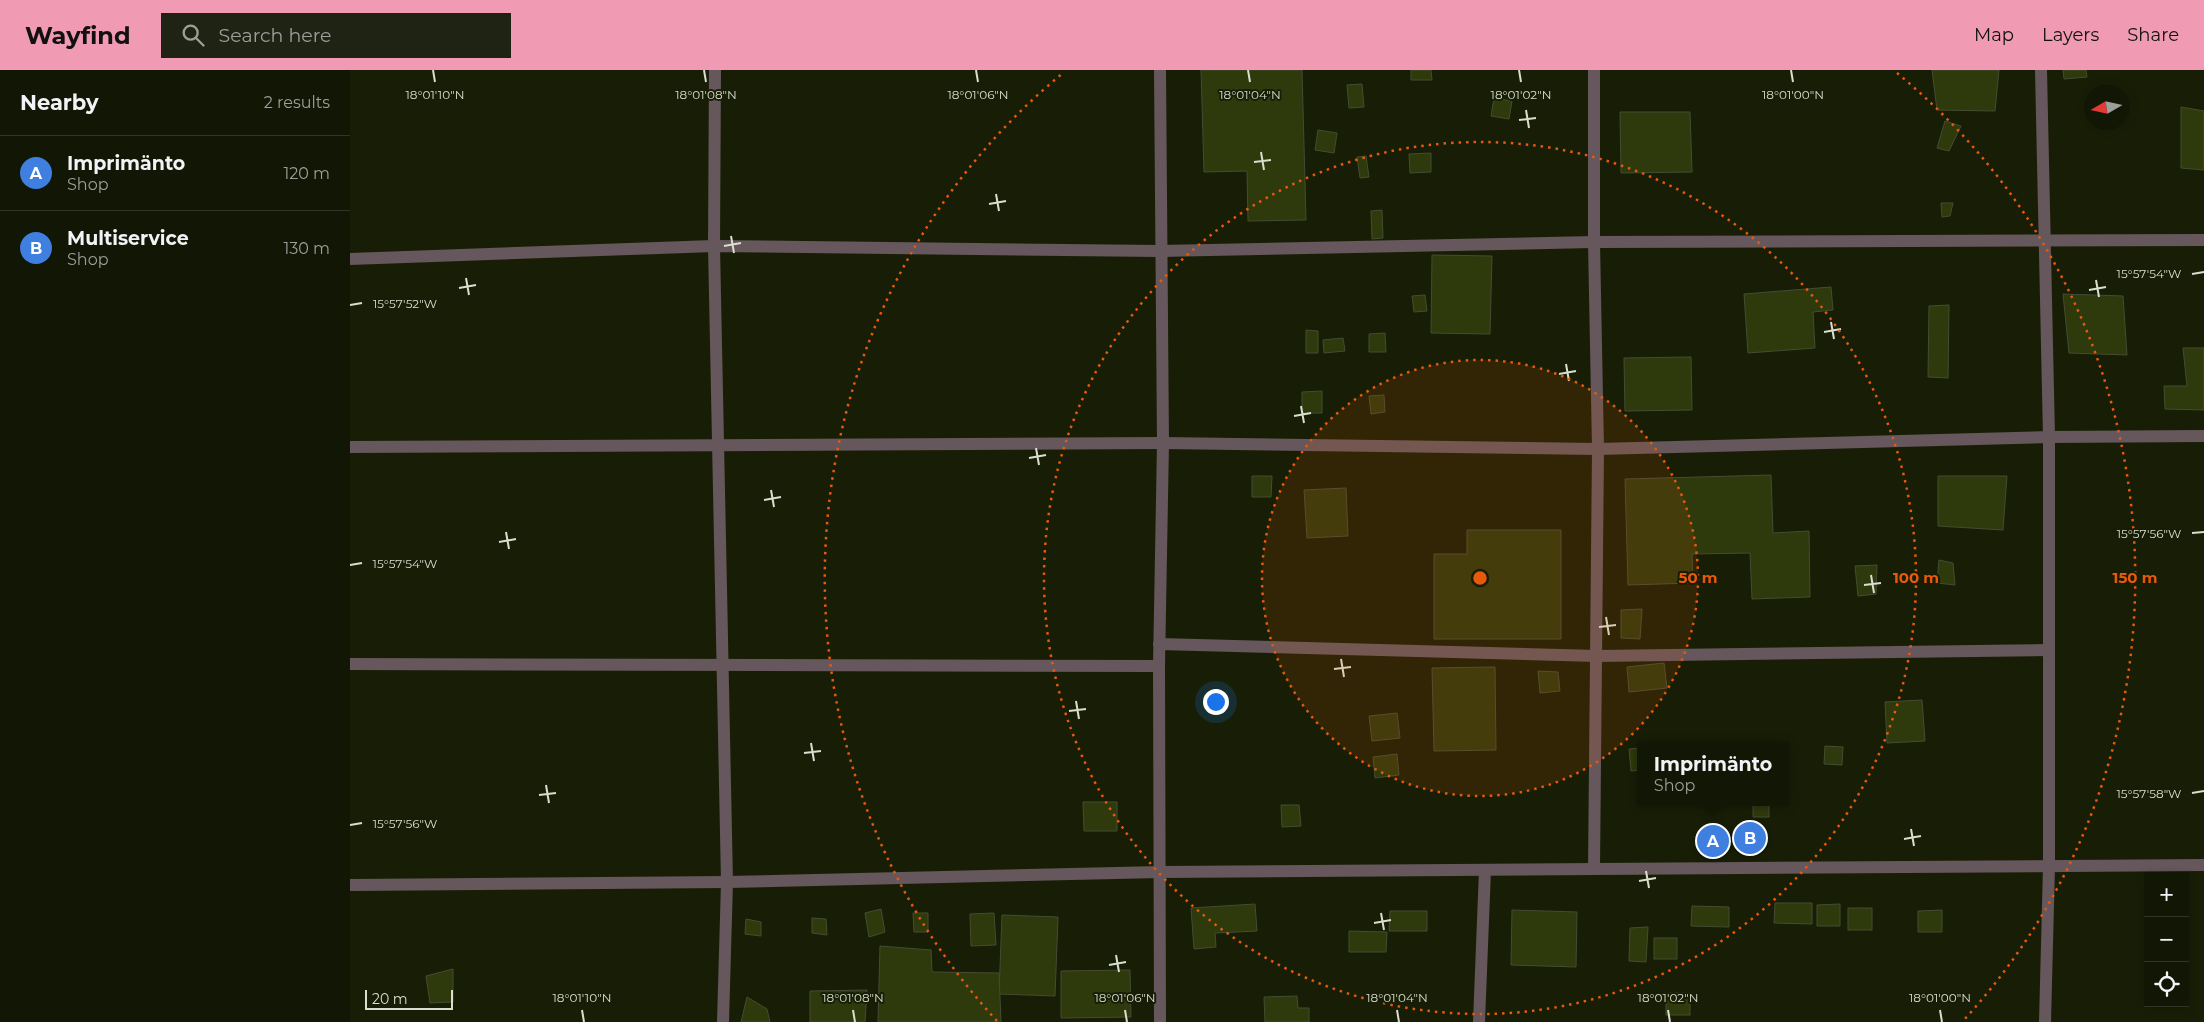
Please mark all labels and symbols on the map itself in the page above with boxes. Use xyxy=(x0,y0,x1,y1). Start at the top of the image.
north arrow xyxy=(2084,85,2129,130)
text: 18°01'10"N xyxy=(406,87,464,102)
text: 18°01'08"N xyxy=(675,87,737,102)
text: 18°01'06"N xyxy=(947,87,1009,102)
text: 18°01'04"N xyxy=(1219,87,1281,102)
text: 18°01'02"N xyxy=(1491,87,1551,102)
text: 18°01'00"N xyxy=(1762,87,1824,102)
text: 15°57'54"W xyxy=(2117,266,2181,281)
text: 15°57'52"W xyxy=(373,296,437,311)
text: 15°57'56"W xyxy=(2117,526,2181,541)
text: 15°57'54"W xyxy=(373,556,437,571)
text: 50 m xyxy=(1678,568,1718,587)
text: 100 m xyxy=(1893,568,1939,587)
text: 150 m xyxy=(2113,568,2157,587)
centre of rings xyxy=(1471,569,1489,587)
your location xyxy=(1203,689,1229,715)
text: 15°57'58"W xyxy=(2117,786,2181,801)
text: 15°57'56"W xyxy=(373,816,437,831)
pin: B xyxy=(1734,819,1766,857)
pin: A xyxy=(1697,822,1729,860)
scale bar xyxy=(365,987,452,1010)
text: 18°01'10"N xyxy=(553,990,611,1005)
text: 18°01'08"N xyxy=(822,990,884,1005)
text: 18°01'06"N xyxy=(1094,990,1156,1005)
text: 18°01'04"N xyxy=(1366,990,1428,1005)
text: 18°01'02"N xyxy=(1638,990,1698,1005)
text: 18°01'00"N xyxy=(1909,990,1971,1005)

